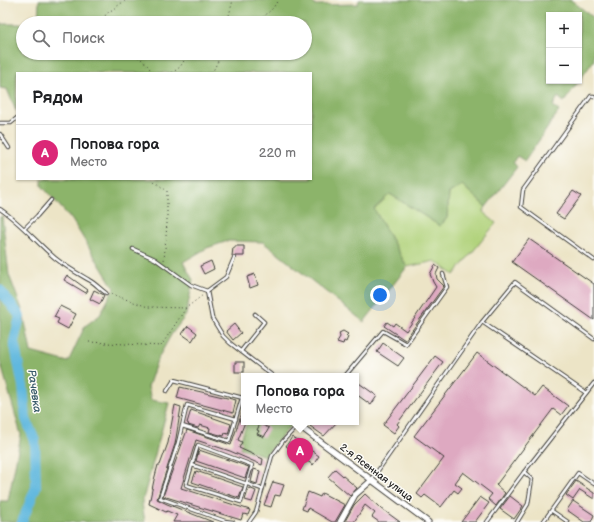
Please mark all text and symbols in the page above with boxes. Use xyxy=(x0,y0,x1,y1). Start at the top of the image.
map controls xyxy=(546,12,582,84)
button: + xyxy=(546,12,582,48)
search box xyxy=(16,16,312,60)
icon: search xyxy=(30,27,52,49)
text: Поиск xyxy=(62,29,105,48)
button: − xyxy=(546,48,582,84)
text: Рядом xyxy=(32,88,83,108)
text: Попова гора xyxy=(70,135,159,154)
text: A xyxy=(41,145,49,161)
text: 220 m xyxy=(259,145,296,161)
text: Место xyxy=(70,154,107,170)
your location xyxy=(370,285,390,305)
water label: Рачевка xyxy=(25,369,44,414)
popup xyxy=(241,373,359,425)
text: Попова гора xyxy=(255,382,345,401)
text: Место xyxy=(255,401,293,417)
pin: A xyxy=(287,438,313,471)
street label: 2-я Ясенная улица xyxy=(337,441,415,504)

